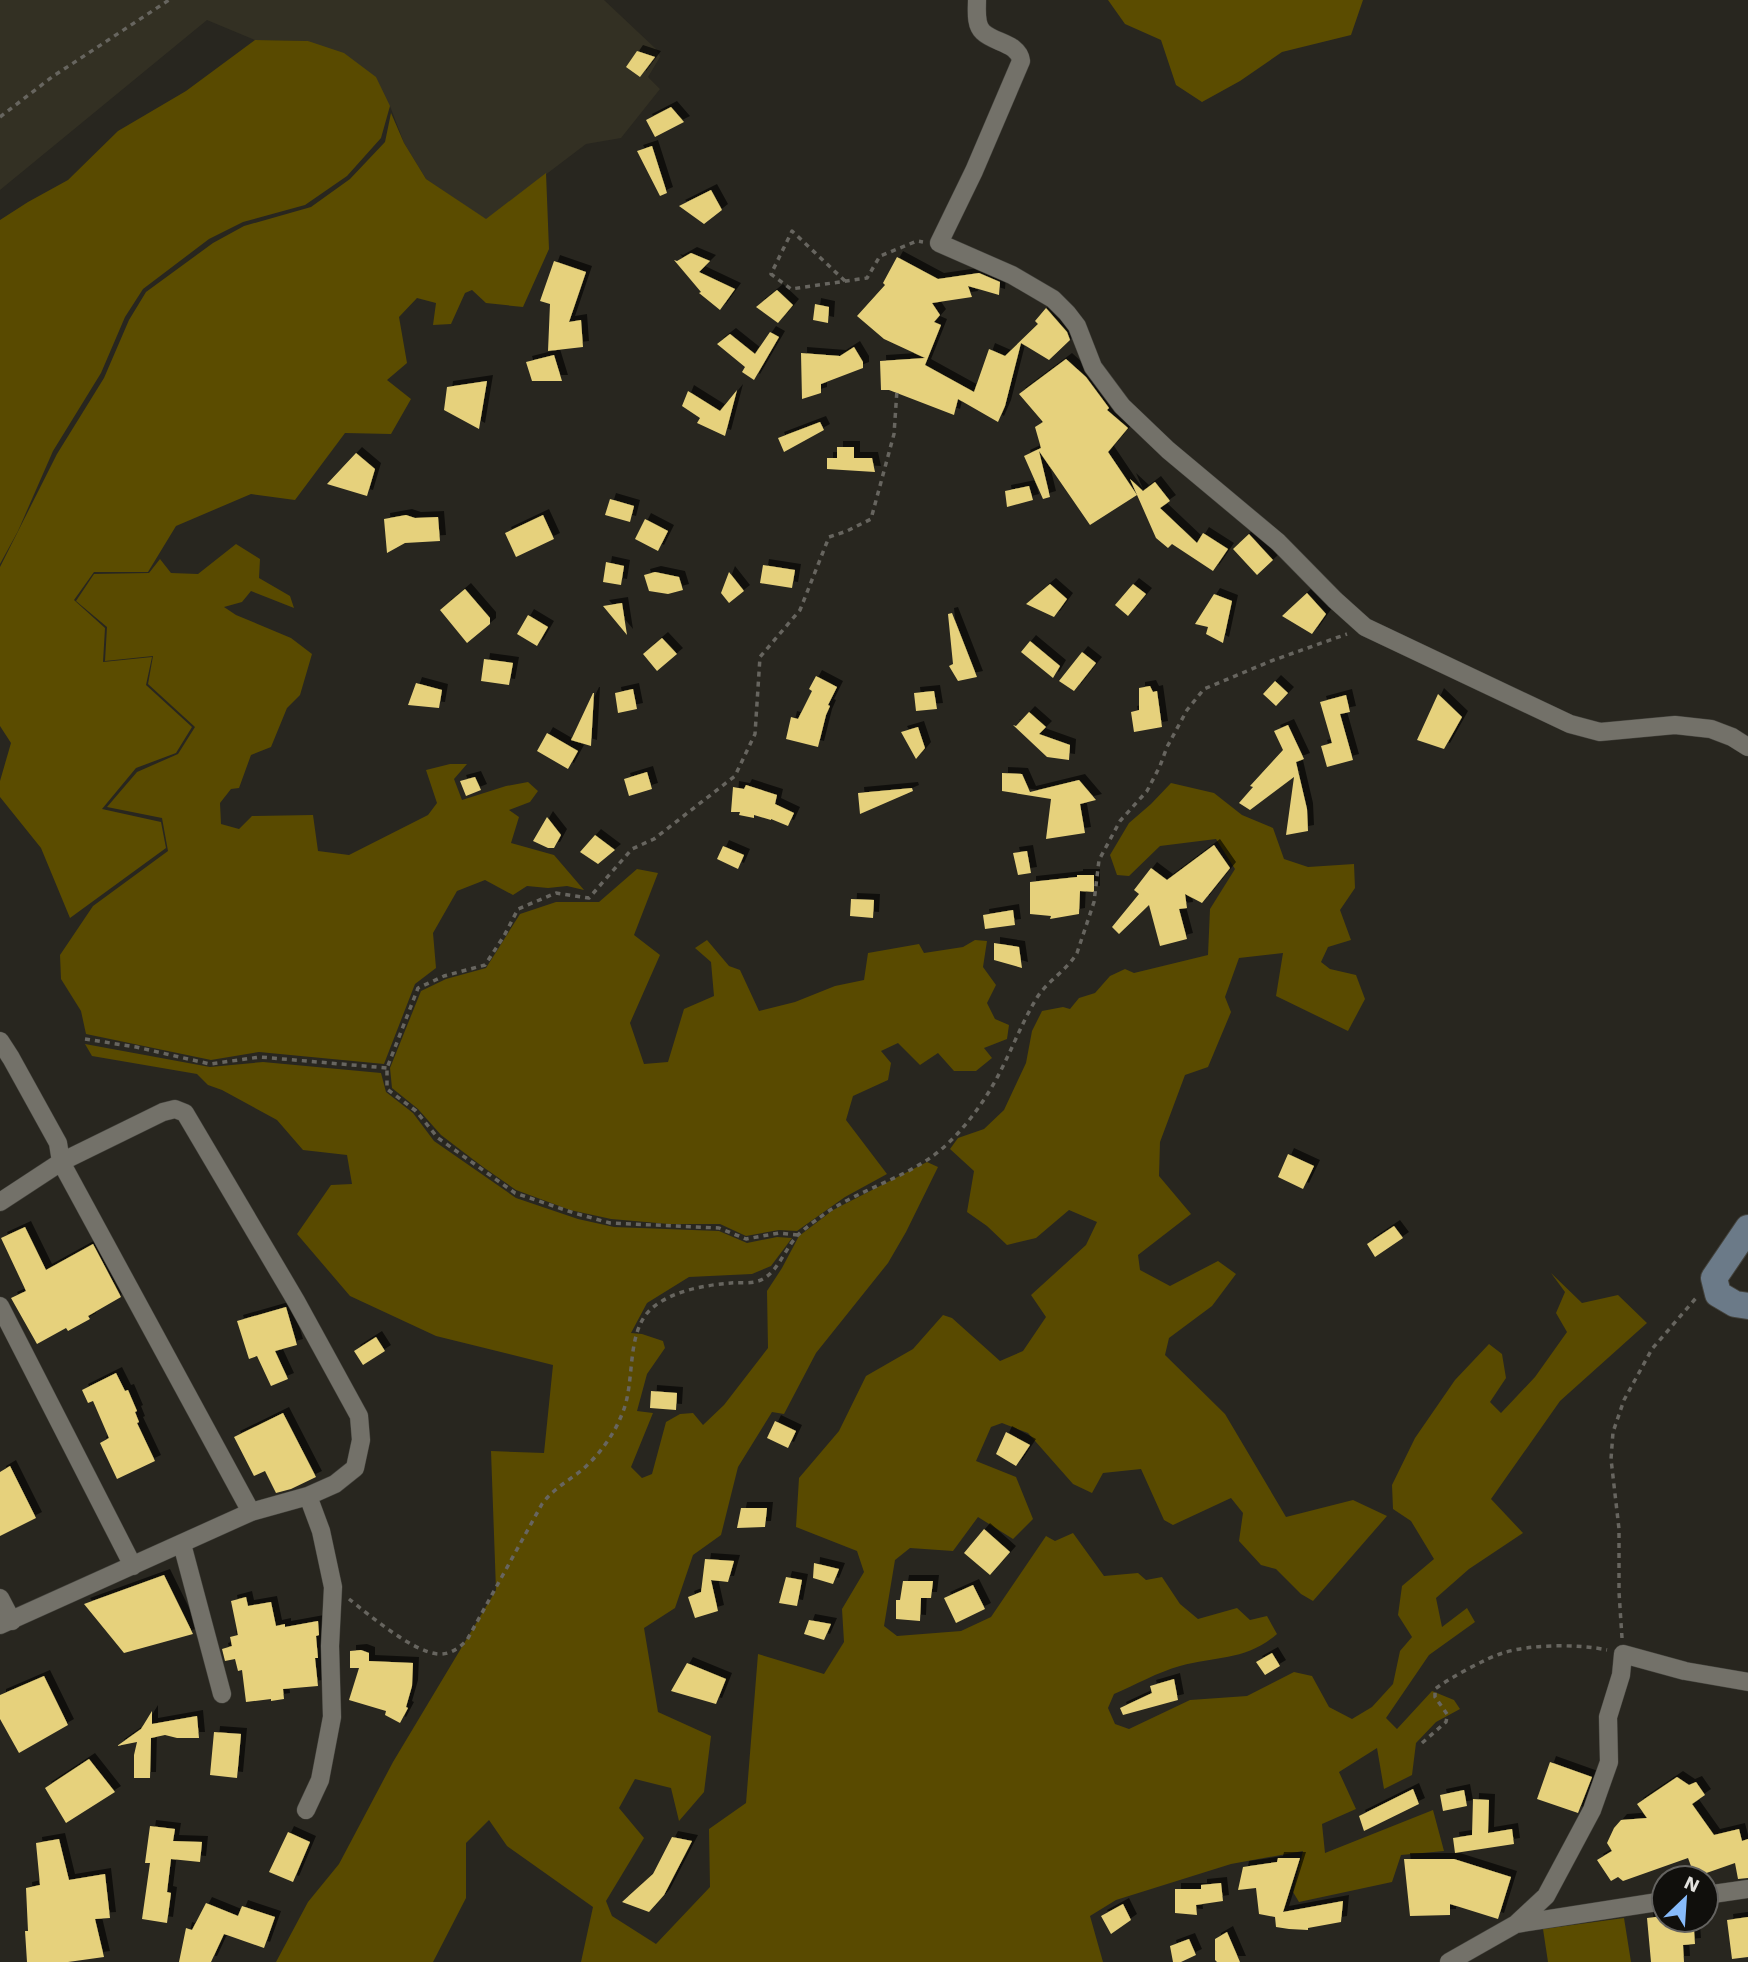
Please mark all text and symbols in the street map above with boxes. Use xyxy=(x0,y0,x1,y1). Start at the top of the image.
north arrow xyxy=(1650,1864,1720,1934)
text: N xyxy=(1681,1871,1703,1897)

